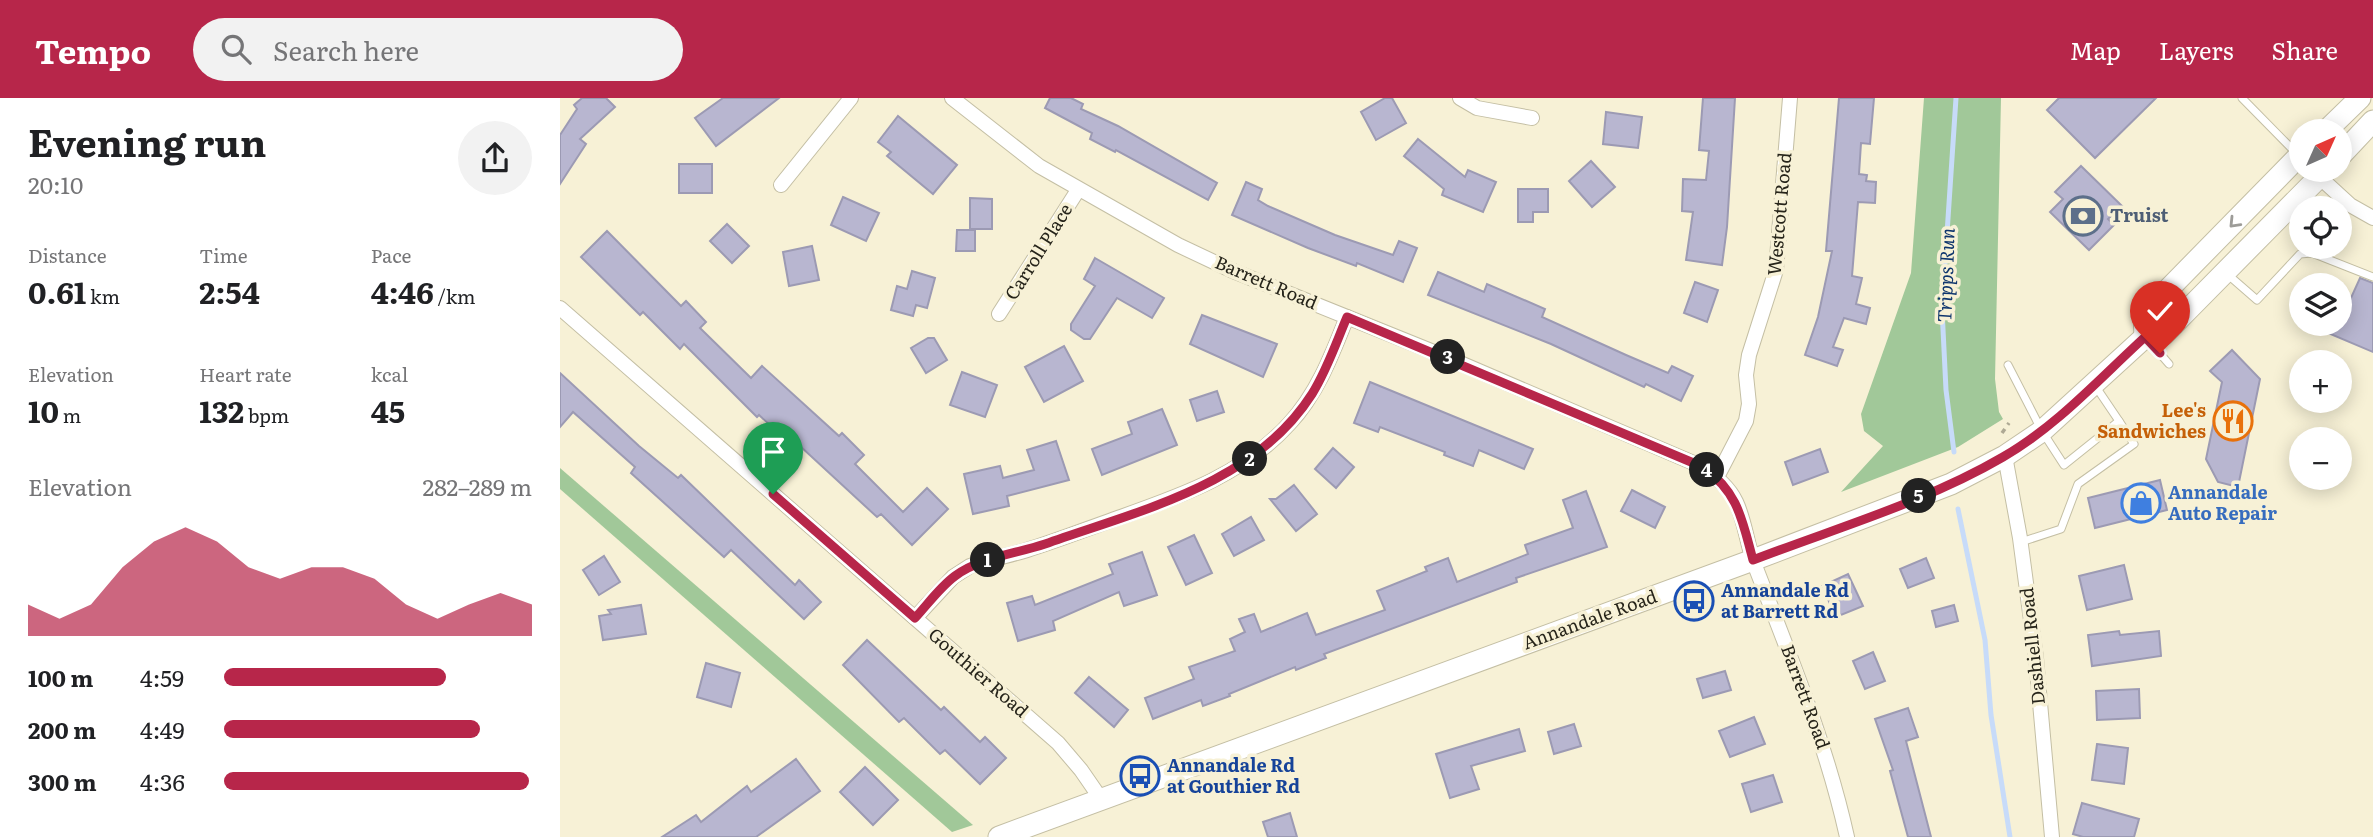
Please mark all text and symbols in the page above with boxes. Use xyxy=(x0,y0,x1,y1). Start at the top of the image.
search box xyxy=(193,18,683,81)
text: Tempo xyxy=(35,25,151,74)
icon: search xyxy=(217,30,255,68)
text: Search here xyxy=(273,30,419,69)
text: Map xyxy=(2070,32,2121,67)
text: Layers xyxy=(2159,32,2233,67)
text: Share xyxy=(2271,32,2338,67)
text: Evening run xyxy=(28,112,266,169)
north arrow xyxy=(2289,119,2352,182)
map controls xyxy=(2289,119,2352,490)
button: share xyxy=(458,121,532,195)
street label: Westcott Road xyxy=(1760,151,1797,276)
text: 20:10 xyxy=(28,167,83,201)
bank icon: Truist xyxy=(2062,195,2104,237)
button: locate xyxy=(2289,196,2352,259)
street label: Carroll Place xyxy=(997,198,1078,305)
place label: Truist xyxy=(2110,201,2169,228)
one-way arrow xyxy=(2229,214,2242,227)
water label: Tripps Run xyxy=(1929,227,1961,322)
text: Distance xyxy=(28,241,107,269)
text: Time xyxy=(199,241,248,269)
text: Pace xyxy=(371,241,411,269)
street label: Barrett Road xyxy=(1211,248,1322,315)
text: 0.61 xyxy=(28,269,86,313)
text: 2:54 xyxy=(199,269,260,313)
text: 4:46 xyxy=(371,269,434,313)
button: layers xyxy=(2289,273,2352,336)
pin xyxy=(2130,281,2190,353)
text: km xyxy=(86,282,120,310)
text: /km xyxy=(434,282,476,310)
icon: check xyxy=(2141,292,2179,330)
pin: 3 xyxy=(1430,340,1466,374)
text: 3 xyxy=(1442,342,1453,370)
button: + xyxy=(2289,350,2352,413)
text: Elevation xyxy=(28,360,114,388)
text: Heart rate xyxy=(199,360,292,388)
text: kcal xyxy=(371,360,408,388)
text: 10 xyxy=(28,388,59,432)
text: 132 xyxy=(199,388,244,432)
text: 45 xyxy=(371,388,405,432)
place label: Lee's Sandwiches xyxy=(2097,396,2206,444)
restaurant icon: Lee's Sandwiches xyxy=(2212,400,2254,442)
text: m xyxy=(59,401,81,429)
text: bpm xyxy=(244,401,289,429)
pin xyxy=(743,422,803,494)
button: − xyxy=(2289,427,2352,490)
icon: arrive xyxy=(754,433,792,471)
pin: 2 xyxy=(1232,442,1268,476)
text: 2 xyxy=(1244,444,1255,472)
pin: 4 xyxy=(1690,452,1724,488)
text: 4 xyxy=(1701,455,1712,483)
text: Elevation xyxy=(28,469,132,503)
text: 282–289 m xyxy=(422,469,532,503)
pin: 5 xyxy=(1902,478,1936,514)
place label: Annandale Auto Repair xyxy=(2168,478,2277,526)
text: 5 xyxy=(1913,481,1924,509)
shop icon: Annandale Auto Repair xyxy=(2120,482,2162,524)
pin: 1 xyxy=(970,542,1006,578)
text: 1 xyxy=(984,545,991,573)
place label: Annandale Rd at Barrett Rd xyxy=(1721,576,1849,624)
bus stop icon: Annandale Rd at Barrett Rd xyxy=(1673,580,1715,622)
street label: Annandale Road xyxy=(1519,582,1660,655)
street label: Dashiell Road xyxy=(2012,586,2051,706)
street label: Gouthier Road xyxy=(923,621,1035,723)
street label: Barrett Road xyxy=(1775,641,1838,752)
text: 100 m xyxy=(28,660,93,694)
text: 4:59 xyxy=(140,660,184,694)
text: 200 m xyxy=(28,712,96,746)
text: 4:49 xyxy=(140,712,185,746)
place label: Annandale Rd at Gouthier Rd xyxy=(1167,751,1300,799)
bus stop icon: Annandale Rd at Gouthier Rd xyxy=(1119,755,1161,797)
text: 300 m xyxy=(28,764,97,798)
text: 4:36 xyxy=(140,764,185,798)

